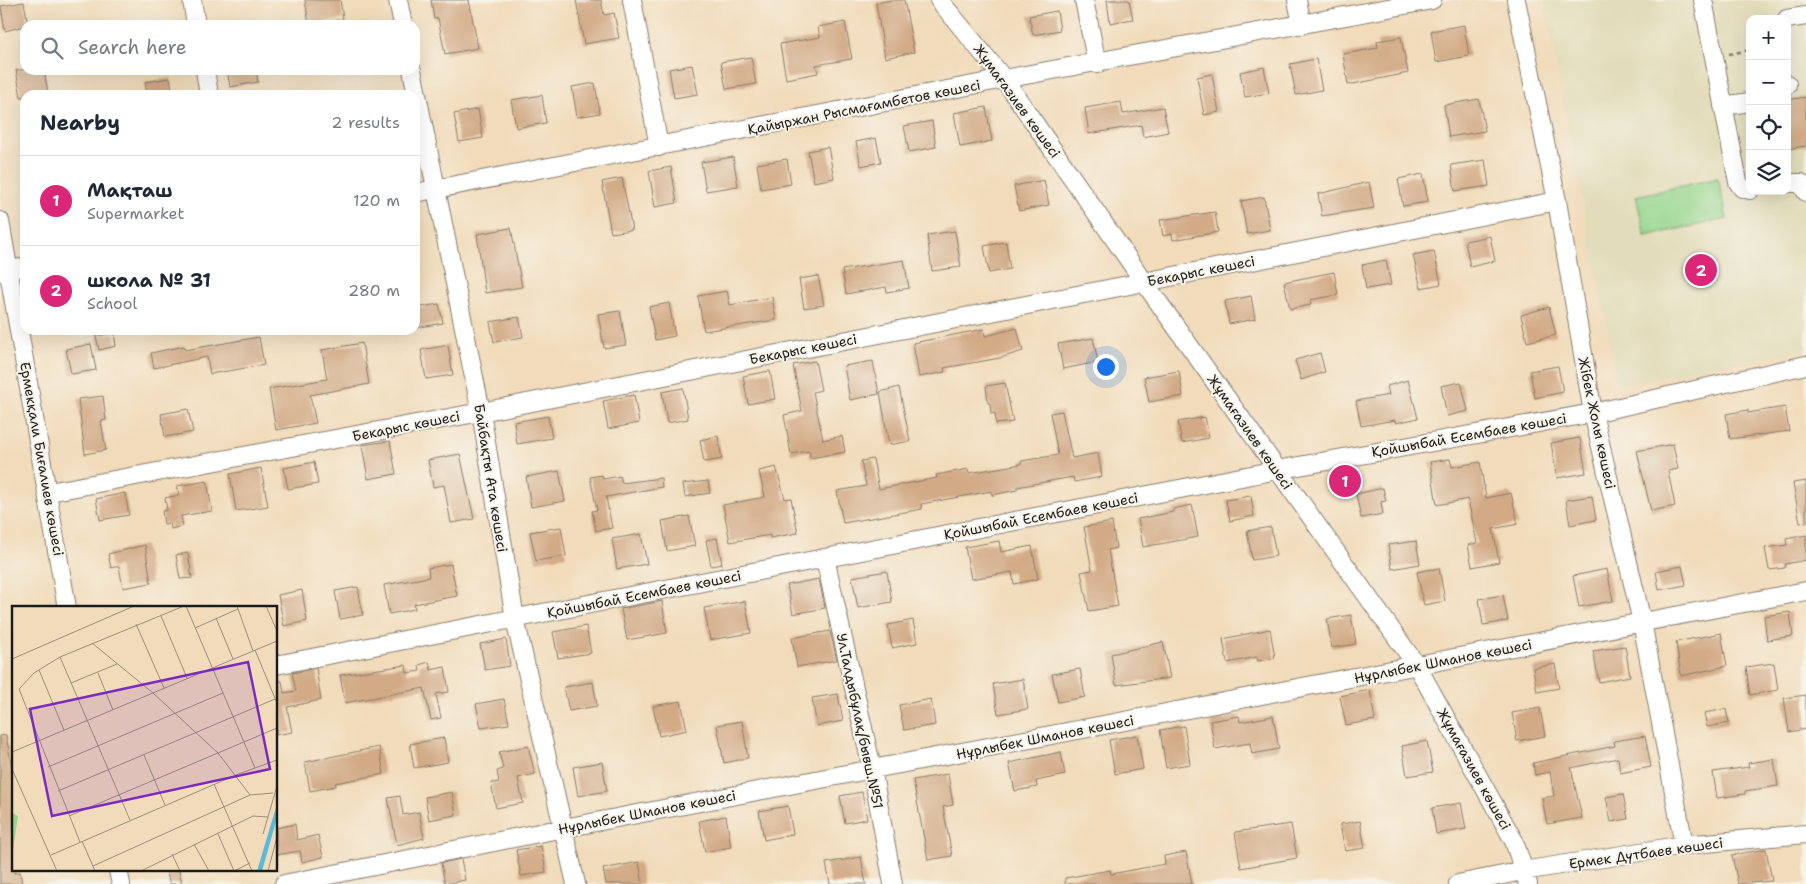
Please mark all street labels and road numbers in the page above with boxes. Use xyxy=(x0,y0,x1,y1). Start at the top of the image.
street label: Жұмағазиев көшесі xyxy=(970,41,1064,161)
street label: Қайыржан Рысмағамбетов көшесі xyxy=(746,76,982,138)
street label: Бекарыс көшесі xyxy=(1146,252,1256,290)
street label: Бекарыс көшесі xyxy=(748,330,858,368)
street label: Жібек Жолы көшесі xyxy=(1574,355,1620,491)
street label: Ермекқали Биғалиев көшесі xyxy=(16,361,68,557)
street label: Жұмағазиев көшесі xyxy=(1204,371,1296,493)
street label: Байбақты Ата көшесі xyxy=(470,403,512,553)
street label: Бекарыс көшесі xyxy=(351,407,461,445)
street label: Қойшыбай Есембаев көшесі xyxy=(1370,409,1568,461)
street label: Қойшыбай Есембаев көшесі xyxy=(942,488,1140,544)
street label: Қойшыбай Есембаев көшесі xyxy=(545,566,743,622)
street label: Ул.Талдыбұлақ/бывш.№51 xyxy=(833,632,887,810)
street label: Нұрлыбек Шманов көшесі xyxy=(1353,635,1533,687)
street label: Жұмағазиев көшесі xyxy=(1433,705,1515,833)
street label: Нұрлыбек Шманов көшесі xyxy=(955,711,1135,763)
street label: Нұрлыбек Шманов көшесі xyxy=(557,786,737,838)
street label: Ермек Дүтбаев көшесi xyxy=(1568,833,1724,873)

